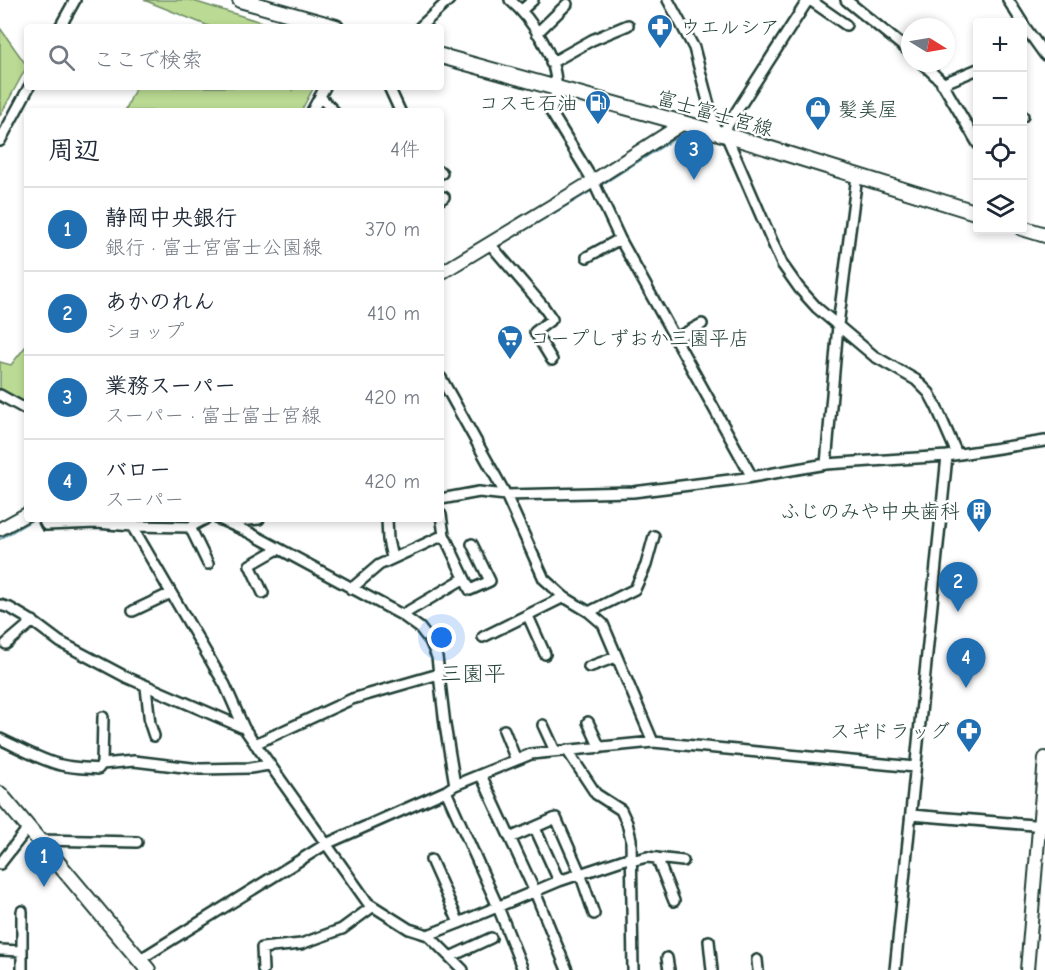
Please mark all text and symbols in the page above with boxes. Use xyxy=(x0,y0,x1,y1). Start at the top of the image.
pharmacy icon: ウエルシア xyxy=(645,12,675,50)
place label: ウエルシア xyxy=(680,16,780,39)
north arrow xyxy=(901,18,955,72)
map controls xyxy=(973,18,1027,234)
button: + xyxy=(973,18,1027,72)
search box xyxy=(24,24,444,90)
icon: search xyxy=(45,41,78,74)
text: ここで検索 xyxy=(93,47,203,73)
button: − xyxy=(973,72,1027,126)
street label: 富士富士宮線 xyxy=(654,86,776,141)
fuel station icon: コスモ石油 xyxy=(583,88,613,126)
place label: コスモ石油 xyxy=(479,92,578,115)
shop icon: 髪美屋 xyxy=(803,94,833,132)
place label: 髪美屋 xyxy=(838,98,898,121)
button: locate xyxy=(973,126,1027,180)
pin: 3 xyxy=(674,130,714,180)
text: 周辺 xyxy=(48,136,100,166)
text: 4件 xyxy=(390,138,420,161)
button: layers xyxy=(973,180,1027,234)
text: 静岡中央銀行 xyxy=(105,205,237,231)
text: 1 xyxy=(64,218,71,241)
text: 370 m xyxy=(365,218,420,241)
text: 銀行 · 富士宮富士公園線 xyxy=(105,236,322,259)
text: あかのれん xyxy=(105,289,215,315)
text: 2 xyxy=(63,302,72,325)
text: 410 m xyxy=(367,302,420,325)
text: ショップ xyxy=(105,320,184,343)
supermarket icon: コープしずおか三園平店 xyxy=(495,323,525,361)
place label: コープしずおか三園平店 xyxy=(530,327,749,350)
text: 業務スーパー xyxy=(105,373,236,399)
text: 3 xyxy=(63,386,72,409)
text: 420 m xyxy=(364,386,420,409)
text: スーパー · 富士富士宮線 xyxy=(105,404,321,427)
text: バロー xyxy=(105,457,171,483)
text: 4 xyxy=(63,470,72,493)
text: 420 m xyxy=(364,470,420,493)
text: スーパー xyxy=(105,488,184,511)
building icon: ふじのみや中央歯科 xyxy=(964,496,994,534)
place label: ふじのみや中央歯科 xyxy=(780,500,960,523)
pin: 2 xyxy=(938,562,978,612)
your location xyxy=(427,623,456,652)
pin: 4 xyxy=(946,638,986,688)
district label: 三園平 xyxy=(440,661,506,687)
pharmacy icon: スギドラッグ xyxy=(954,716,984,754)
place label: スギドラッグ xyxy=(830,720,950,743)
pin: 1 xyxy=(24,838,63,887)

